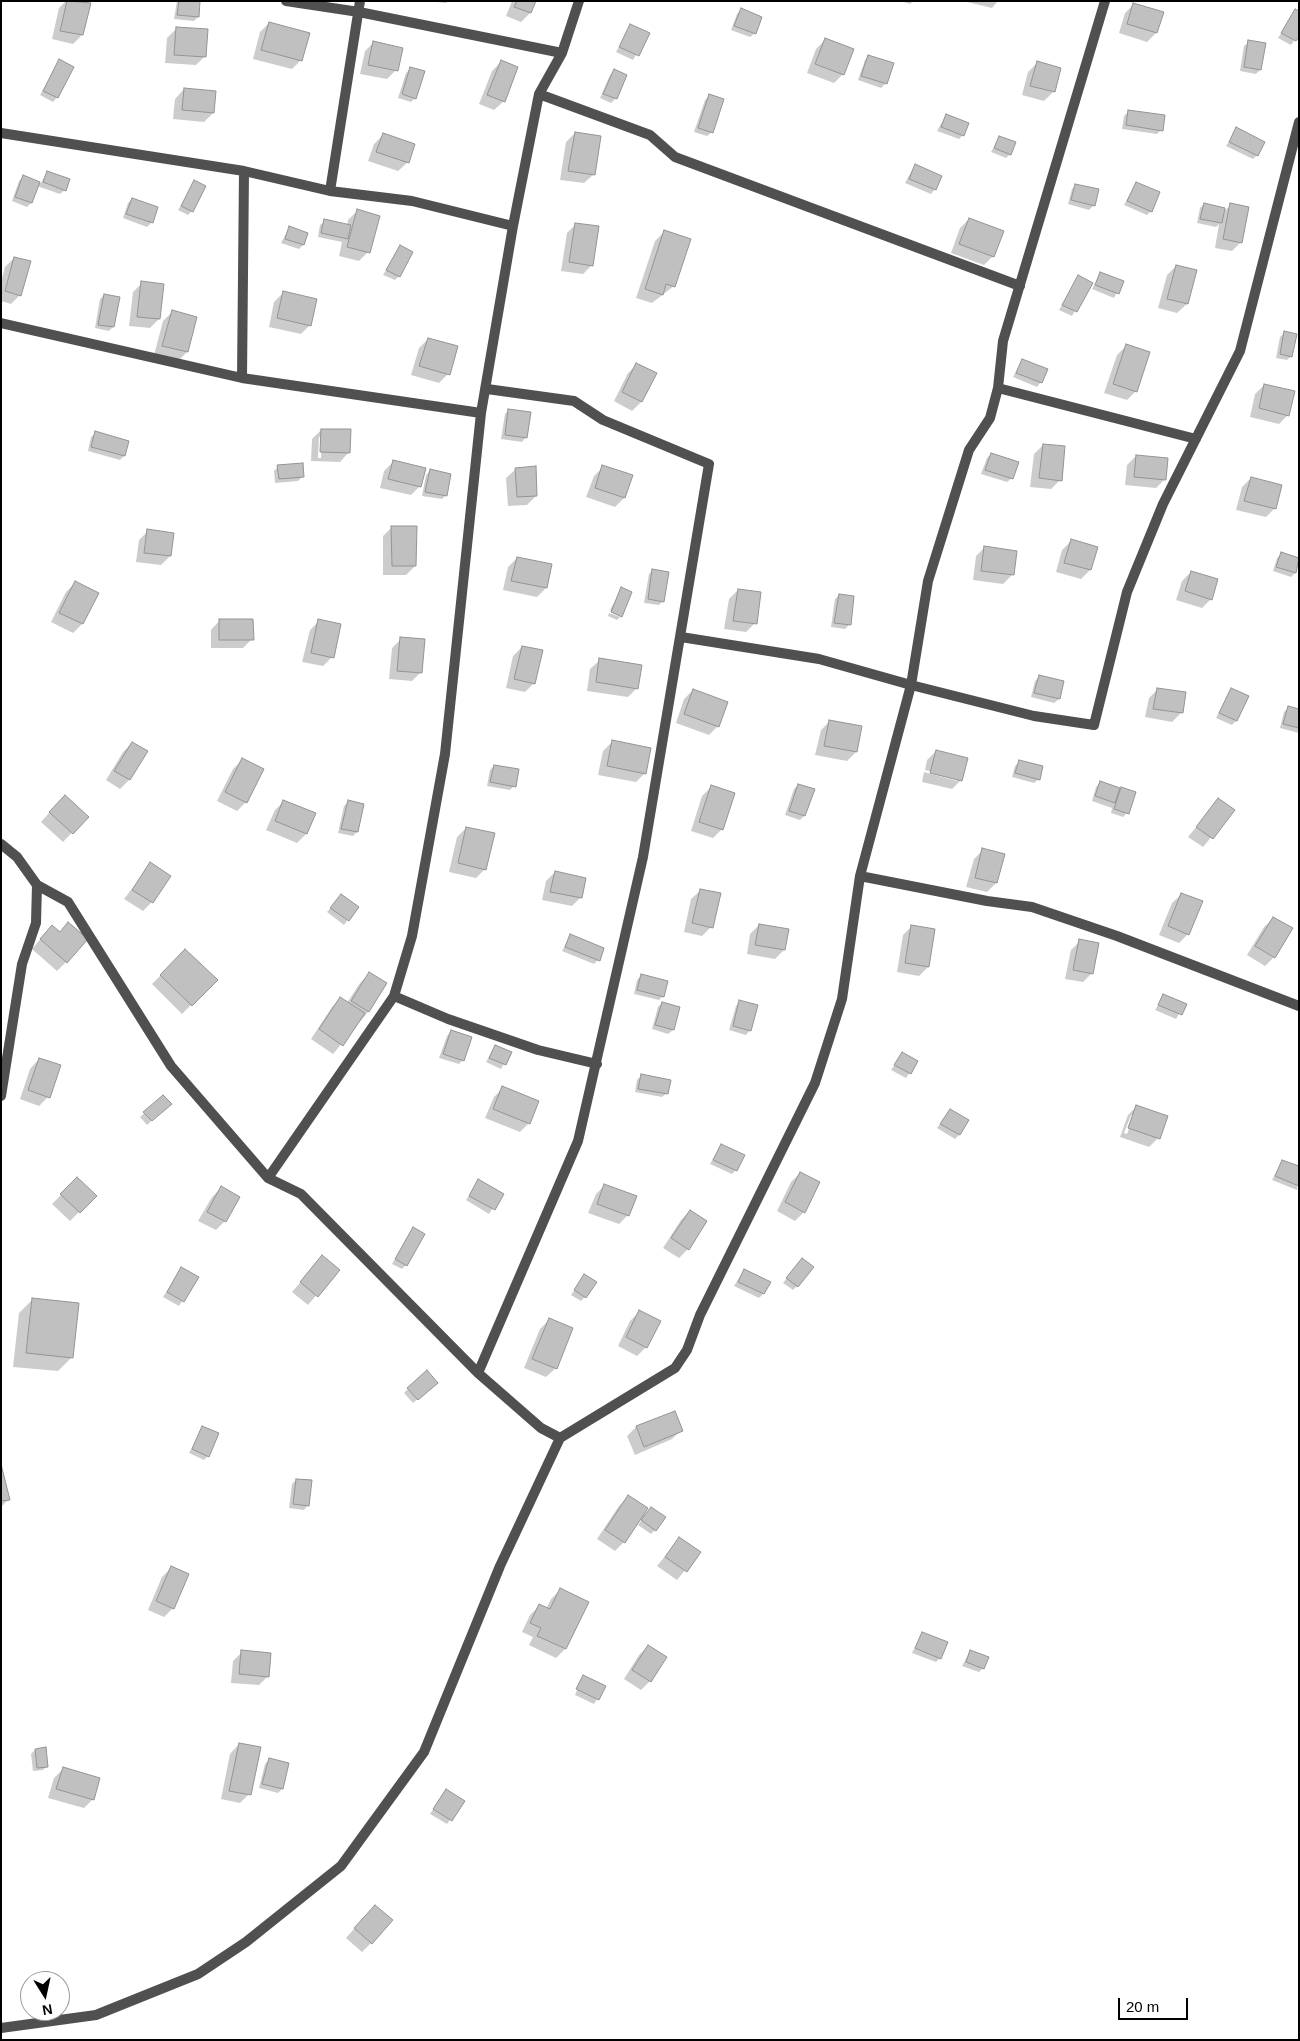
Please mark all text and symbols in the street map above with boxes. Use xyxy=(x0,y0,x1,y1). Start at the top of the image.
north arrow xyxy=(20,1971,70,2021)
scale bar xyxy=(1120,1988,1190,2020)
text: 20 m xyxy=(1126,1998,1159,2015)
text: N xyxy=(41,2001,54,2019)

